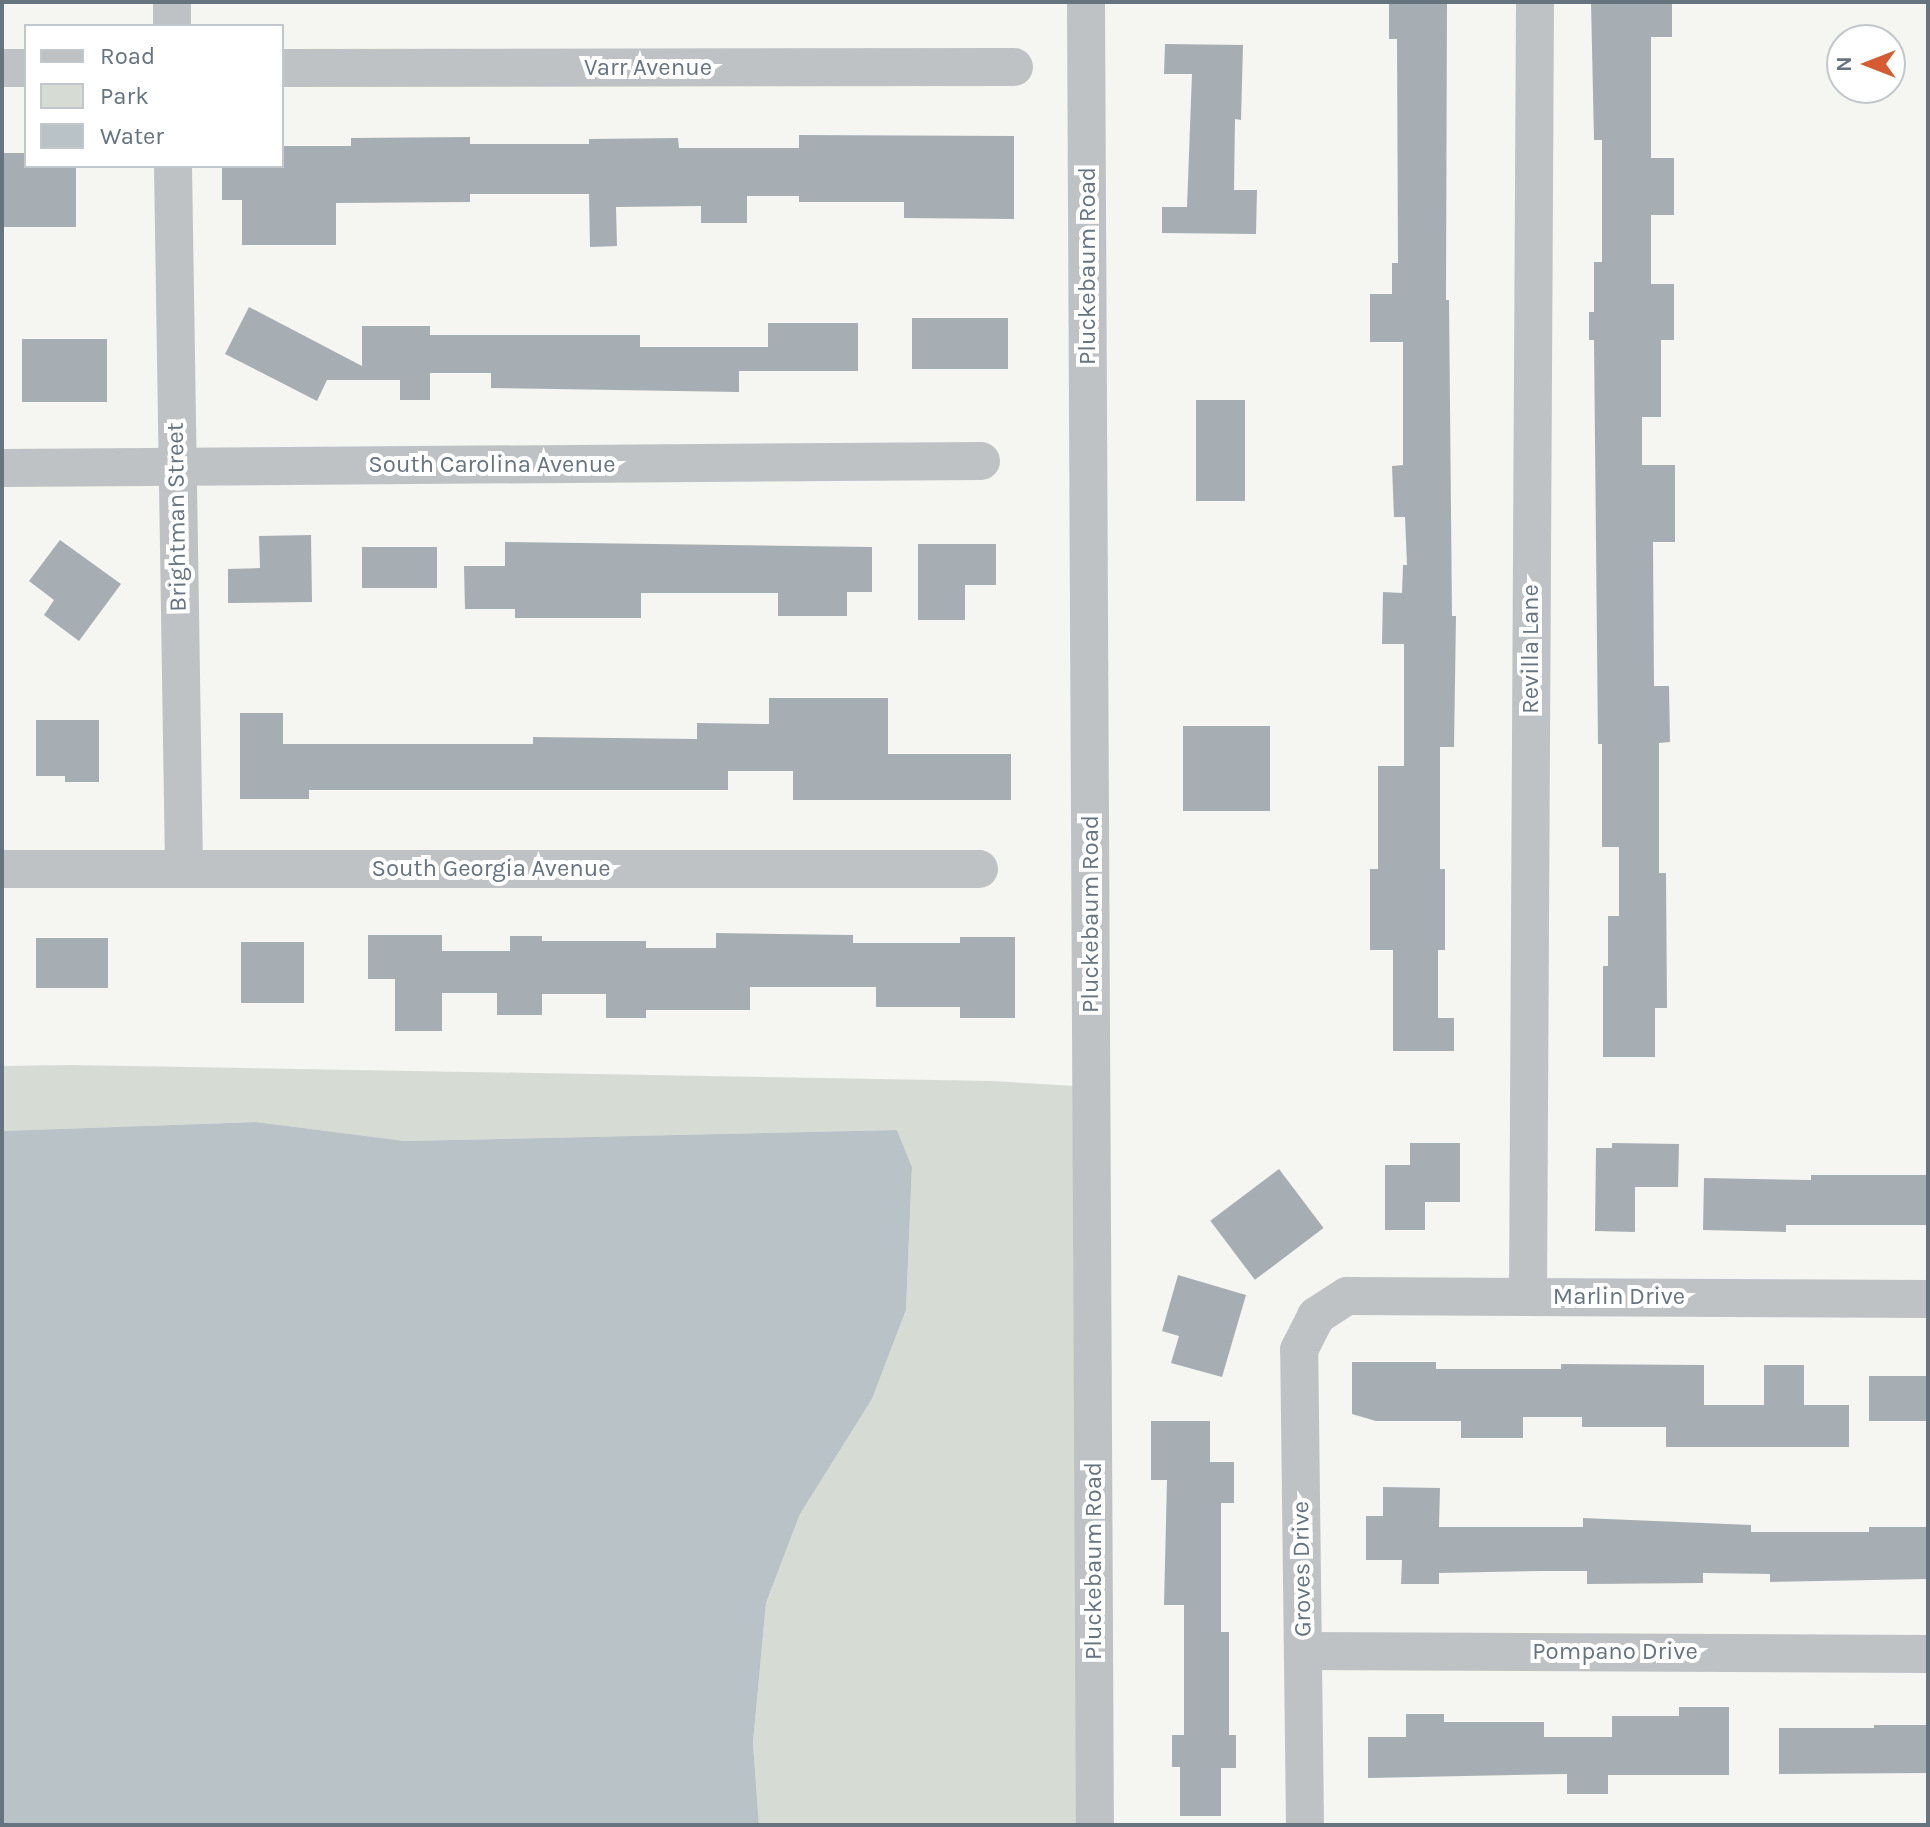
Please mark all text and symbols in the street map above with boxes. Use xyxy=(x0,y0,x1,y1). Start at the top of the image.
legend xyxy=(24,24,284,168)
north arrow xyxy=(1826,24,1906,104)
text: Road xyxy=(100,42,155,70)
street label: Varr Avenue xyxy=(584,54,712,82)
text: N xyxy=(1831,56,1857,72)
text: Park xyxy=(100,82,149,110)
text: Water xyxy=(100,122,164,150)
street label: Pluckebaum Road xyxy=(1074,167,1102,365)
street label: Brightman Street xyxy=(161,422,193,612)
street label: South Carolina Avenue xyxy=(368,451,616,479)
street label: Revilla Lane xyxy=(1517,584,1545,714)
street label: Pluckebaum Road xyxy=(1077,815,1105,1013)
street label: South Georgia Avenue xyxy=(371,855,611,883)
street label: Marlin Drive xyxy=(1553,1283,1685,1311)
street label: Pluckebaum Road xyxy=(1080,1462,1108,1660)
street label: Groves Drive xyxy=(1286,1501,1318,1637)
street label: Pompano Drive xyxy=(1532,1638,1698,1666)

